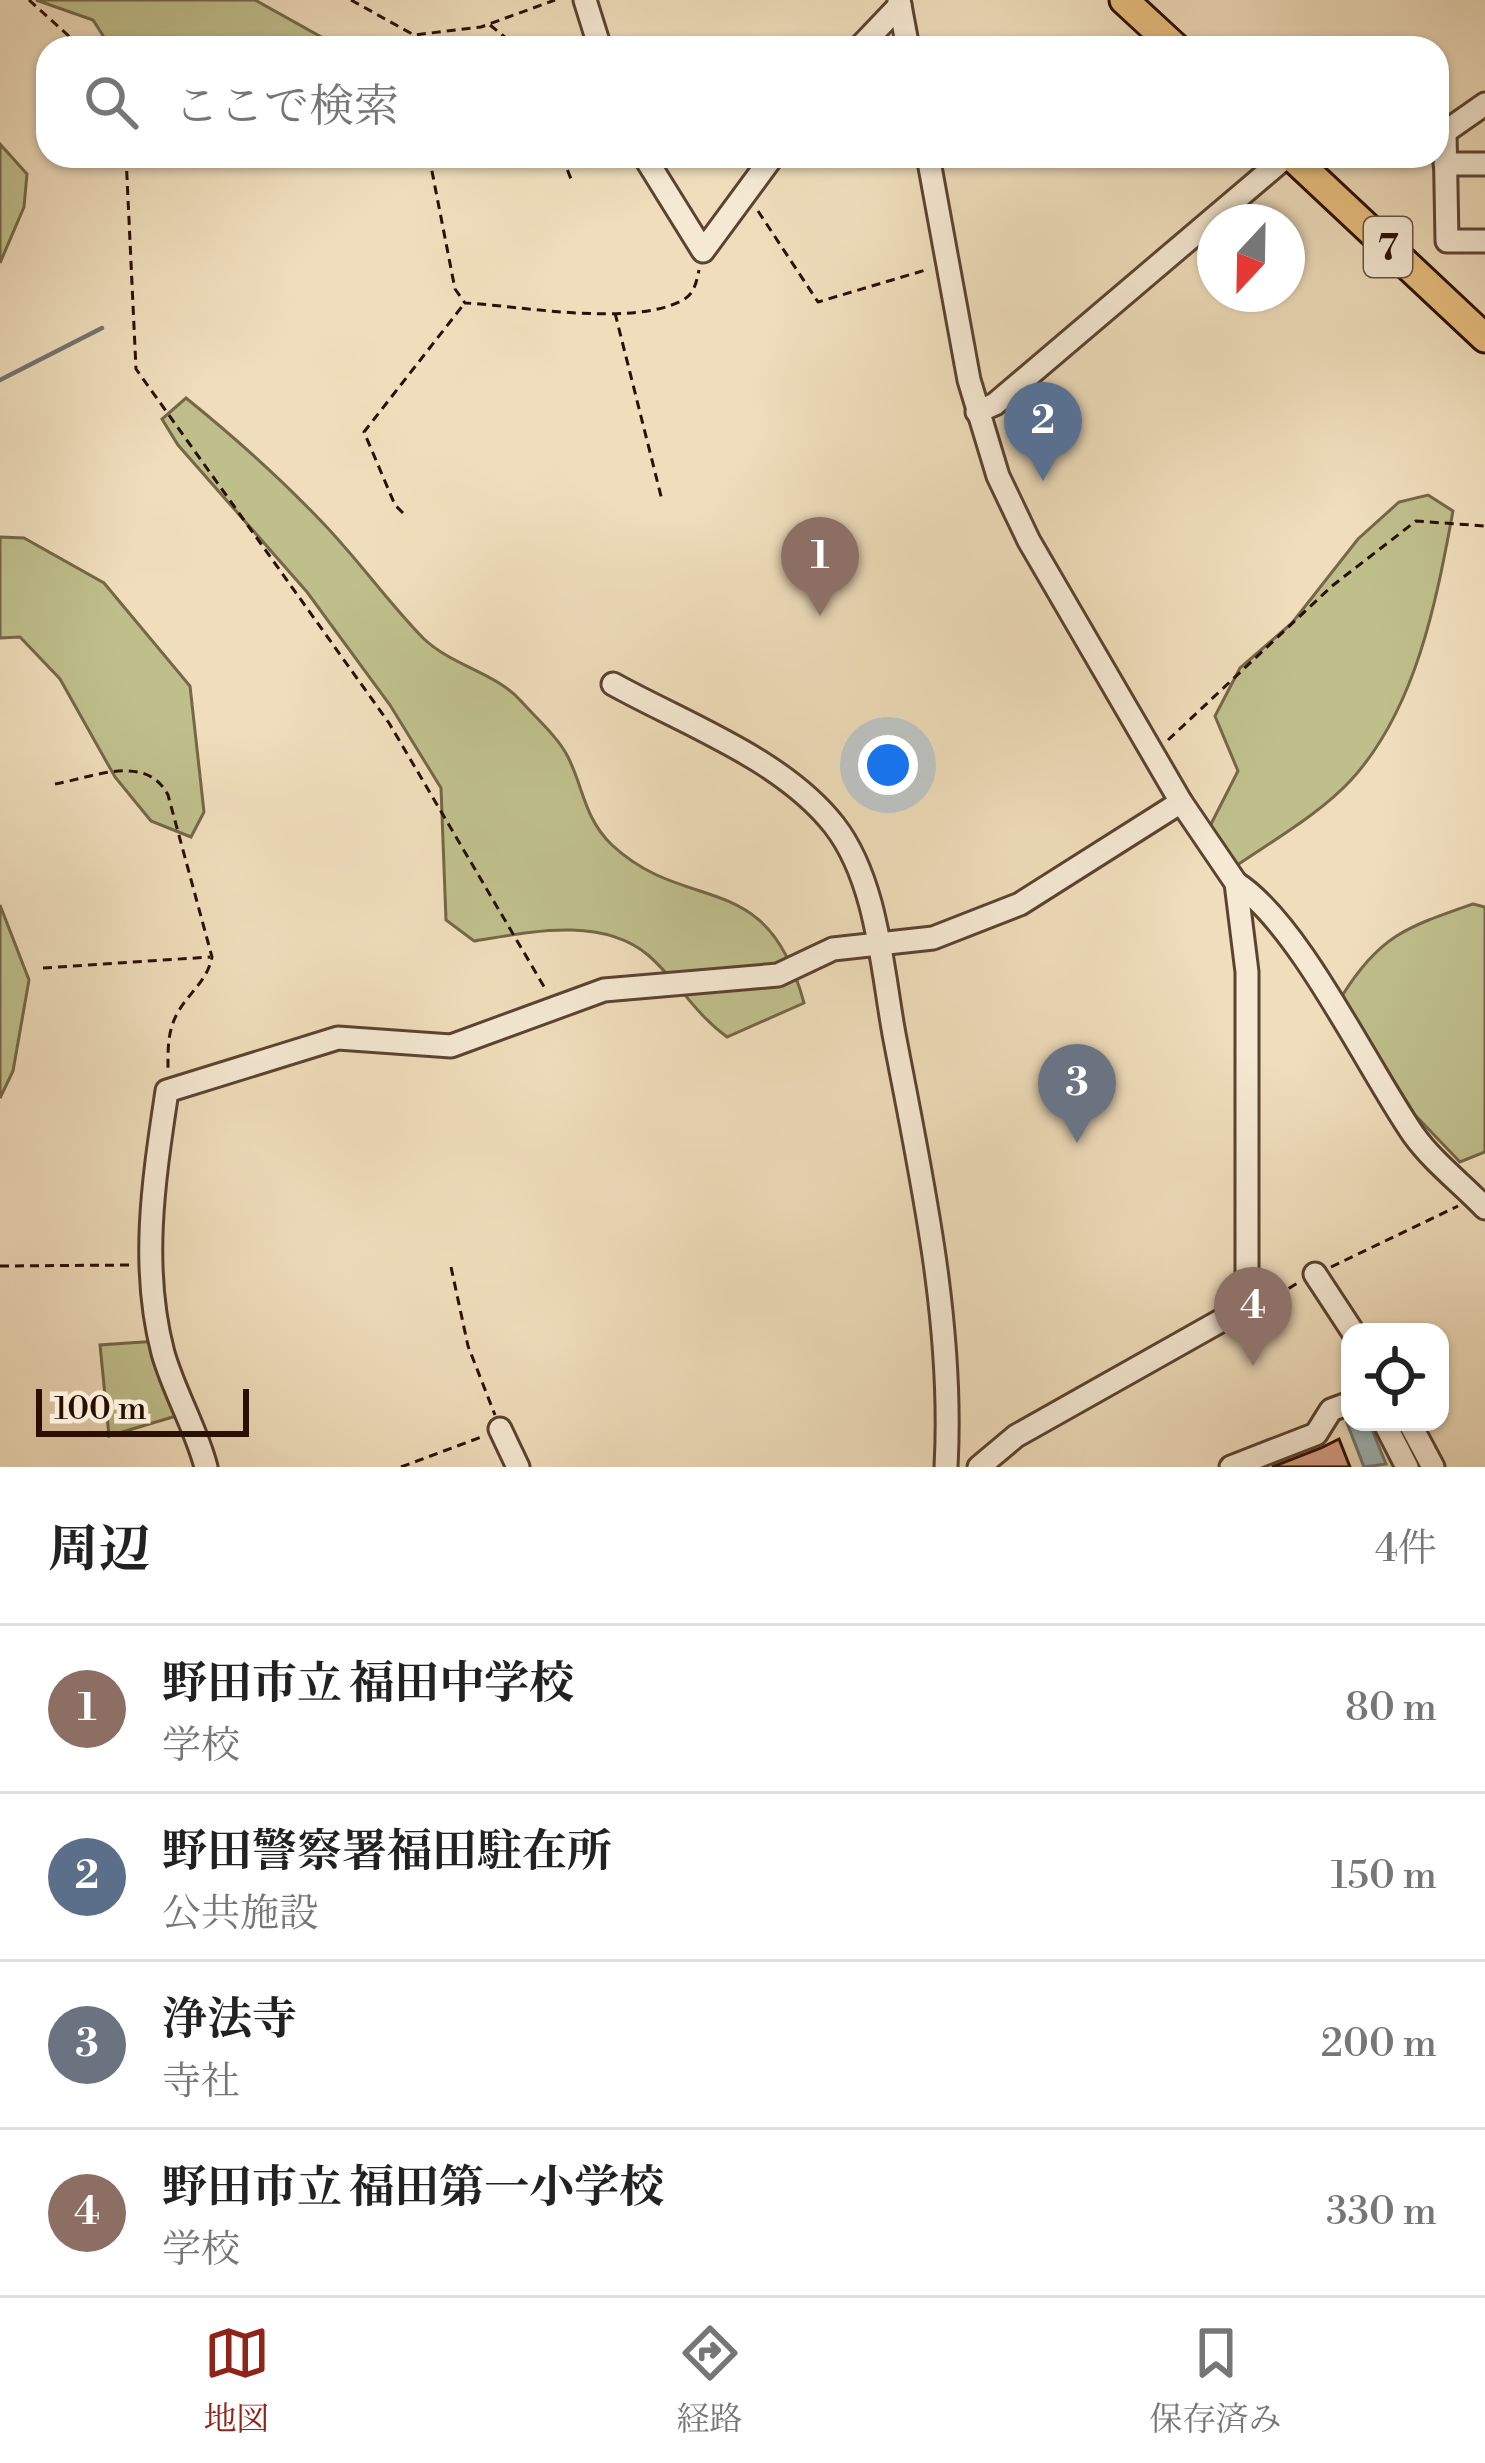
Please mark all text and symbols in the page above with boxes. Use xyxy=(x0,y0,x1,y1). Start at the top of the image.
search box xyxy=(36,36,1449,168)
icon: search xyxy=(78,69,144,135)
text: ここで検索 xyxy=(174,79,399,136)
north arrow xyxy=(1197,204,1305,312)
road number: 7 xyxy=(1364,217,1412,277)
pin: 2 xyxy=(1004,382,1082,481)
pin: 1 xyxy=(781,517,859,616)
your location xyxy=(858,735,918,795)
pin: 3 xyxy=(1038,1044,1116,1143)
pin: 4 xyxy=(1214,1267,1292,1366)
map controls xyxy=(1341,1323,1449,1431)
button: locate xyxy=(1341,1323,1449,1431)
scale bar xyxy=(36,1383,249,1436)
text: 100 m xyxy=(54,1389,147,1430)
text: 周辺 xyxy=(48,1519,150,1583)
text: 4件 xyxy=(1375,1525,1437,1574)
text: 野田市立 福田中学校 xyxy=(162,1656,574,1713)
text: 1 xyxy=(78,1684,96,1733)
text: 80 m xyxy=(1345,1684,1437,1733)
text: 学校 xyxy=(162,1722,240,1771)
text: 野田警察署福田駐在所 xyxy=(162,1824,612,1881)
text: 2 xyxy=(75,1852,99,1901)
text: 150 m xyxy=(1331,1852,1437,1901)
text: 公共施設 xyxy=(162,1890,318,1939)
text: 浄法寺 xyxy=(162,1992,297,2049)
text: 3 xyxy=(75,2020,99,2069)
text: 200 m xyxy=(1321,2020,1437,2069)
text: 寺社 xyxy=(162,2058,240,2107)
text: 野田市立 福田第一小学校 xyxy=(162,2160,664,2217)
text: 4 xyxy=(74,2188,100,2237)
text: 330 m xyxy=(1326,2188,1437,2237)
text: 学校 xyxy=(162,2226,240,2275)
tab: 地図 xyxy=(204,2320,270,2441)
tab: 経路 xyxy=(677,2320,743,2441)
tab: 保存済み xyxy=(1150,2320,1282,2441)

